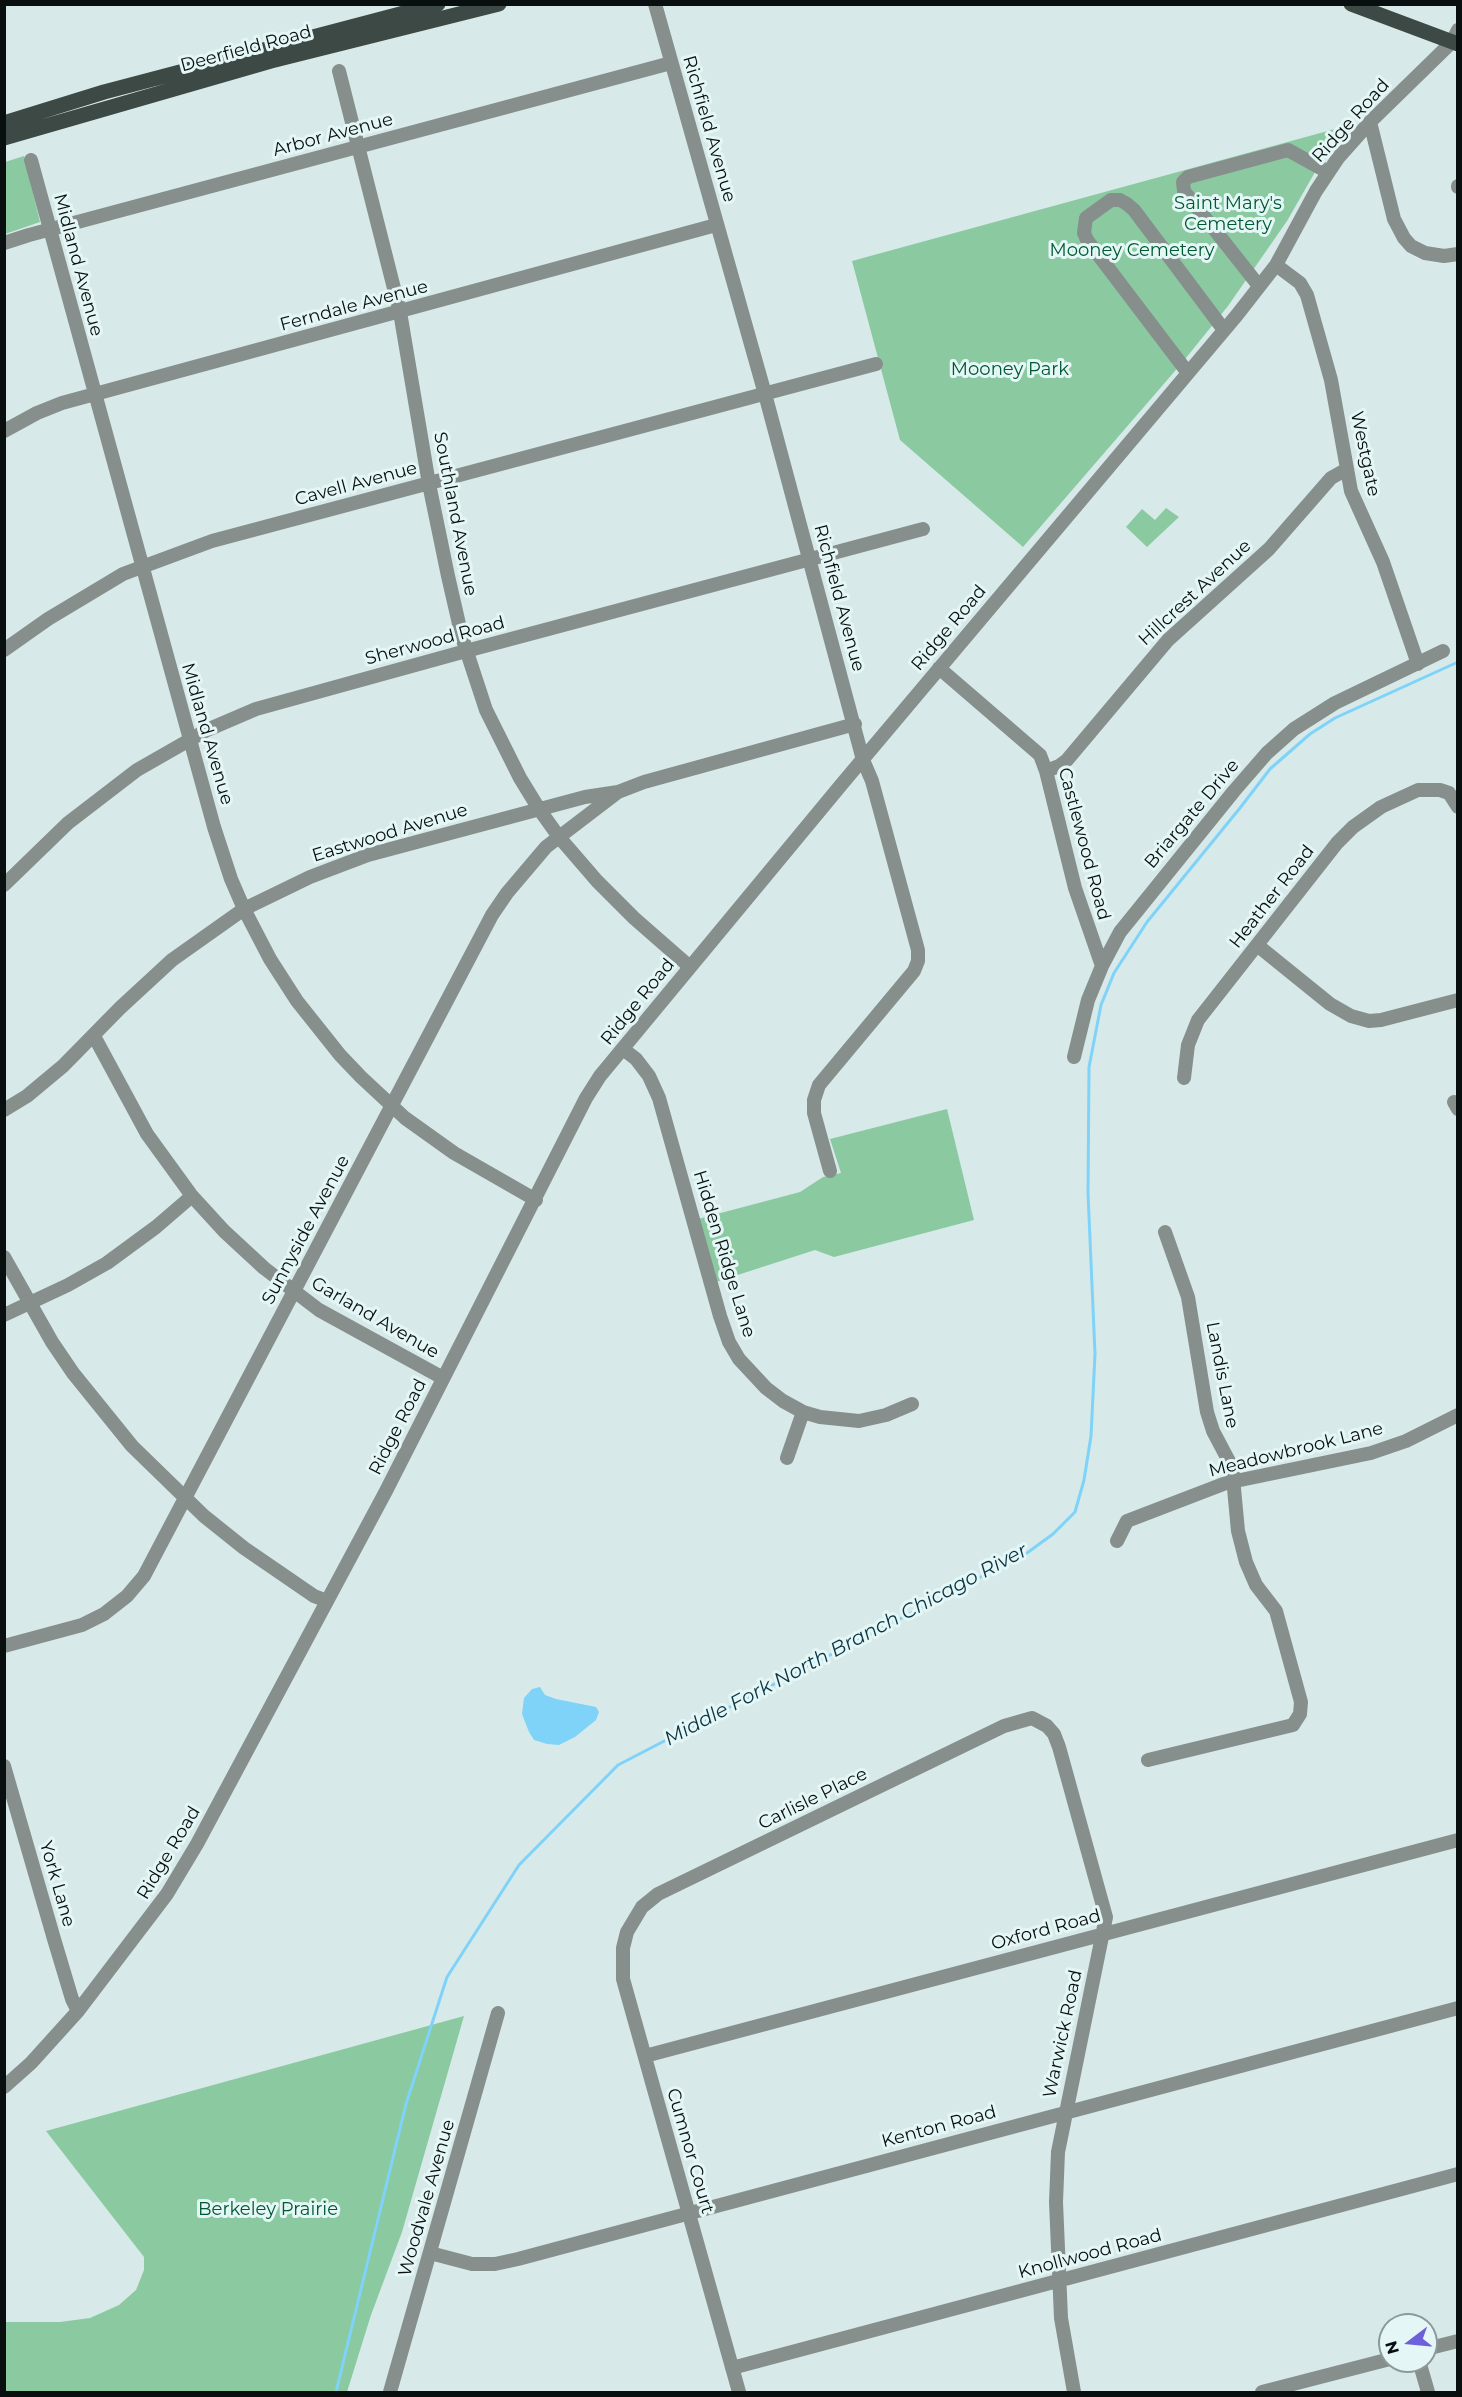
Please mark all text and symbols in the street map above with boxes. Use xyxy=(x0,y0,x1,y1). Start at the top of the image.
street label: Deerfield Road xyxy=(178,21,314,77)
street label: Richfield Avenue xyxy=(678,53,740,205)
street label: Ridge Road xyxy=(1308,75,1394,167)
street label: Arbor Avenue xyxy=(271,109,395,161)
street label: Midland Avenue xyxy=(49,191,107,339)
park label: Saint Mary's Cemetery xyxy=(1174,193,1282,236)
park label: Mooney Cemetery xyxy=(1049,240,1215,262)
street label: Ferndale Avenue xyxy=(278,276,430,336)
park label: Mooney Park xyxy=(951,359,1069,381)
street label: Westgate xyxy=(1345,409,1385,499)
street label: Southland Avenue xyxy=(429,430,481,598)
street label: Cavell Avenue xyxy=(292,457,420,511)
street label: Richfield Avenue xyxy=(809,522,869,674)
street label: Hillcrest Avenue xyxy=(1134,535,1256,651)
street label: Ridge Road xyxy=(907,581,991,675)
street label: Sherwood Road xyxy=(363,612,507,670)
street label: Midland Avenue xyxy=(176,661,238,807)
street label: Briargate Drive xyxy=(1140,755,1244,873)
street label: Castlewood Road xyxy=(1053,765,1115,923)
street label: Eastwood Avenue xyxy=(310,799,470,867)
street label: Heather Road xyxy=(1225,841,1319,953)
street label: Ridge Road xyxy=(597,954,679,1050)
street label: Sunnyside Avenue xyxy=(257,1152,355,1308)
street label: Hidden Ridge Lane xyxy=(688,1168,760,1340)
street label: Garland Avenue xyxy=(307,1273,443,1363)
street label: Landis Lane xyxy=(1201,1320,1243,1430)
street label: Ridge Road xyxy=(365,1375,431,1479)
street label: Meadowbrook Lane xyxy=(1207,1418,1385,1482)
water label: Middle Fork North Branch Chicago River xyxy=(660,1539,1032,1751)
street label: Carlisle Place xyxy=(755,1763,871,1835)
street label: Ridge Road xyxy=(133,1802,205,1904)
street label: York Lane xyxy=(34,1839,80,1929)
street label: Oxford Road xyxy=(989,1905,1103,1955)
street label: Warwick Road xyxy=(1039,1968,1087,2100)
street label: Cumnor Court xyxy=(662,2086,718,2216)
street label: Kenton Road xyxy=(879,2101,999,2153)
street label: Woodvale Avenue xyxy=(394,2117,460,2279)
park label: Berkeley Prairie xyxy=(198,2199,338,2221)
street label: Knollwood Road xyxy=(1016,2224,1164,2284)
north arrow xyxy=(1378,2313,1438,2373)
text: N xyxy=(1381,2339,1403,2356)

